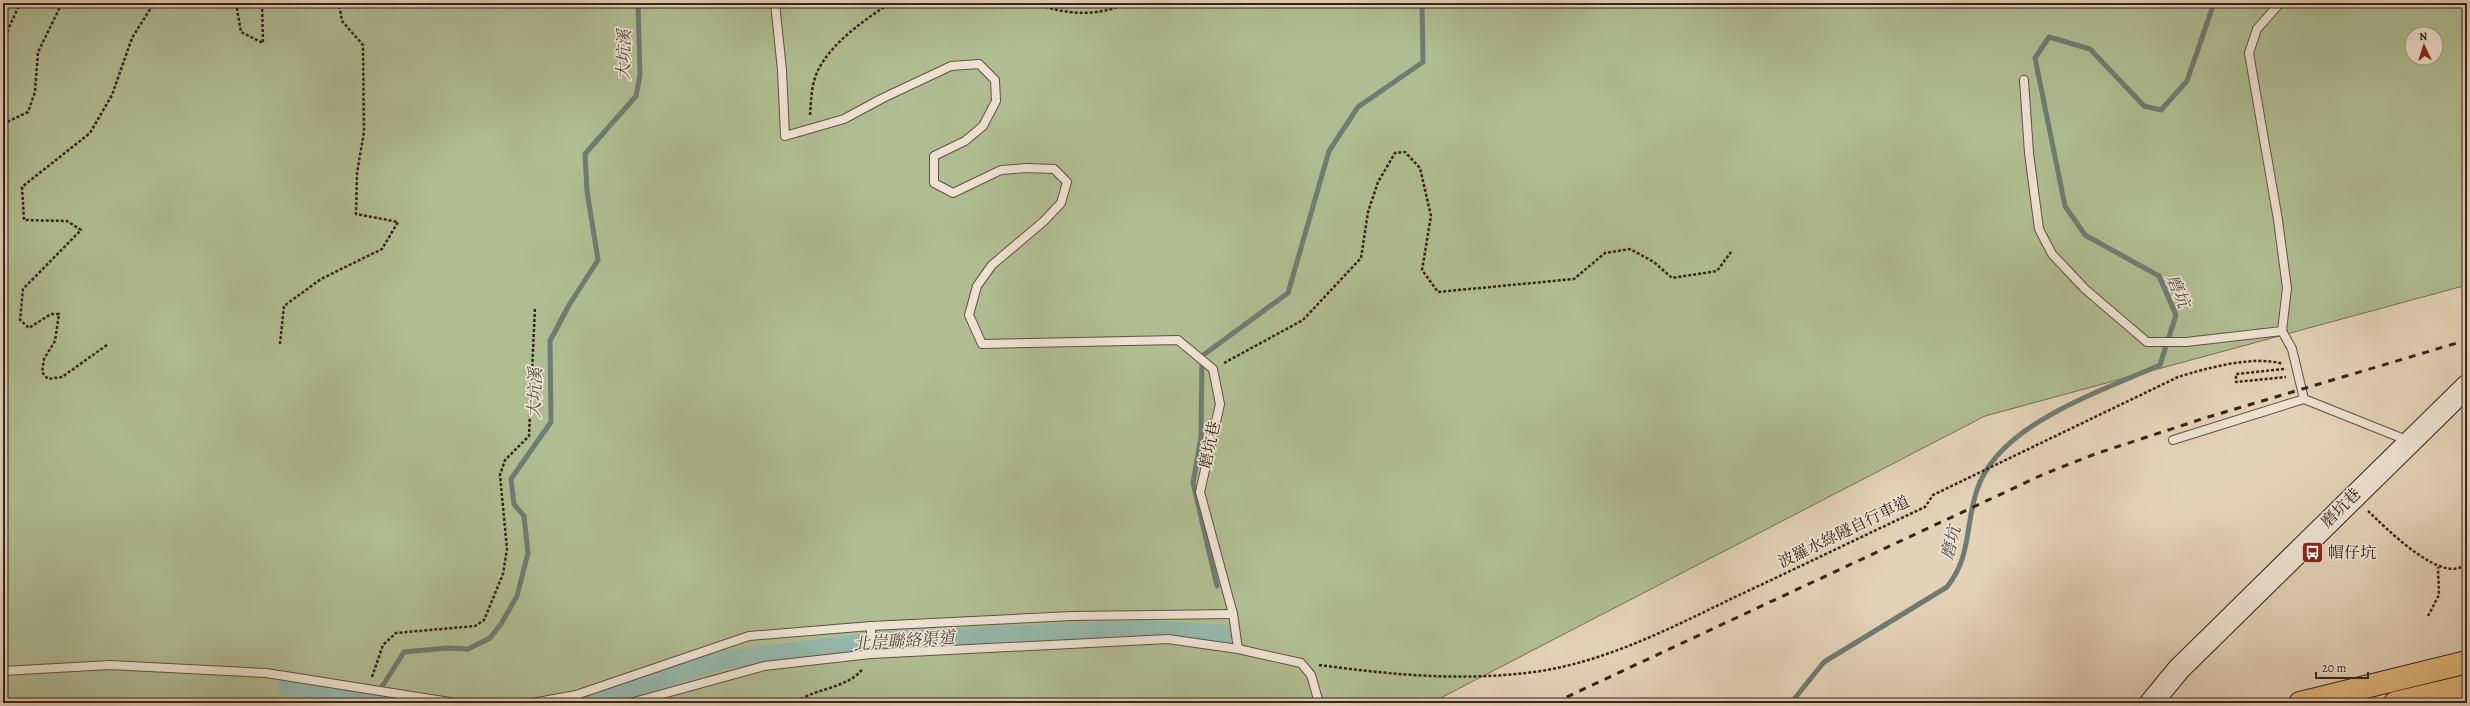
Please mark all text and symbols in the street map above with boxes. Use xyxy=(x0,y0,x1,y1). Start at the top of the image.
north arrow xyxy=(2404,26,2444,66)
water label: 大坑溪 xyxy=(612,27,636,81)
text: N xyxy=(2419,29,2428,44)
water label: 磨坑 xyxy=(2161,271,2196,314)
water label: 大坑溪 xyxy=(523,365,547,419)
street label: 磨坑巷 xyxy=(1194,419,1226,471)
street label: 磨坑巷 xyxy=(2316,483,2366,533)
street label: 波羅水綠隧自行車道 xyxy=(1774,491,1914,573)
water label: 磨坑 xyxy=(1936,521,1967,562)
bus stop icon: 帽仔坑 xyxy=(2300,540,2326,566)
place label: 帽仔坑 xyxy=(2328,542,2376,564)
water label: 北岸聯絡渠道 xyxy=(852,626,958,656)
scale bar xyxy=(2316,654,2368,680)
text: 20 m xyxy=(2322,660,2346,676)

